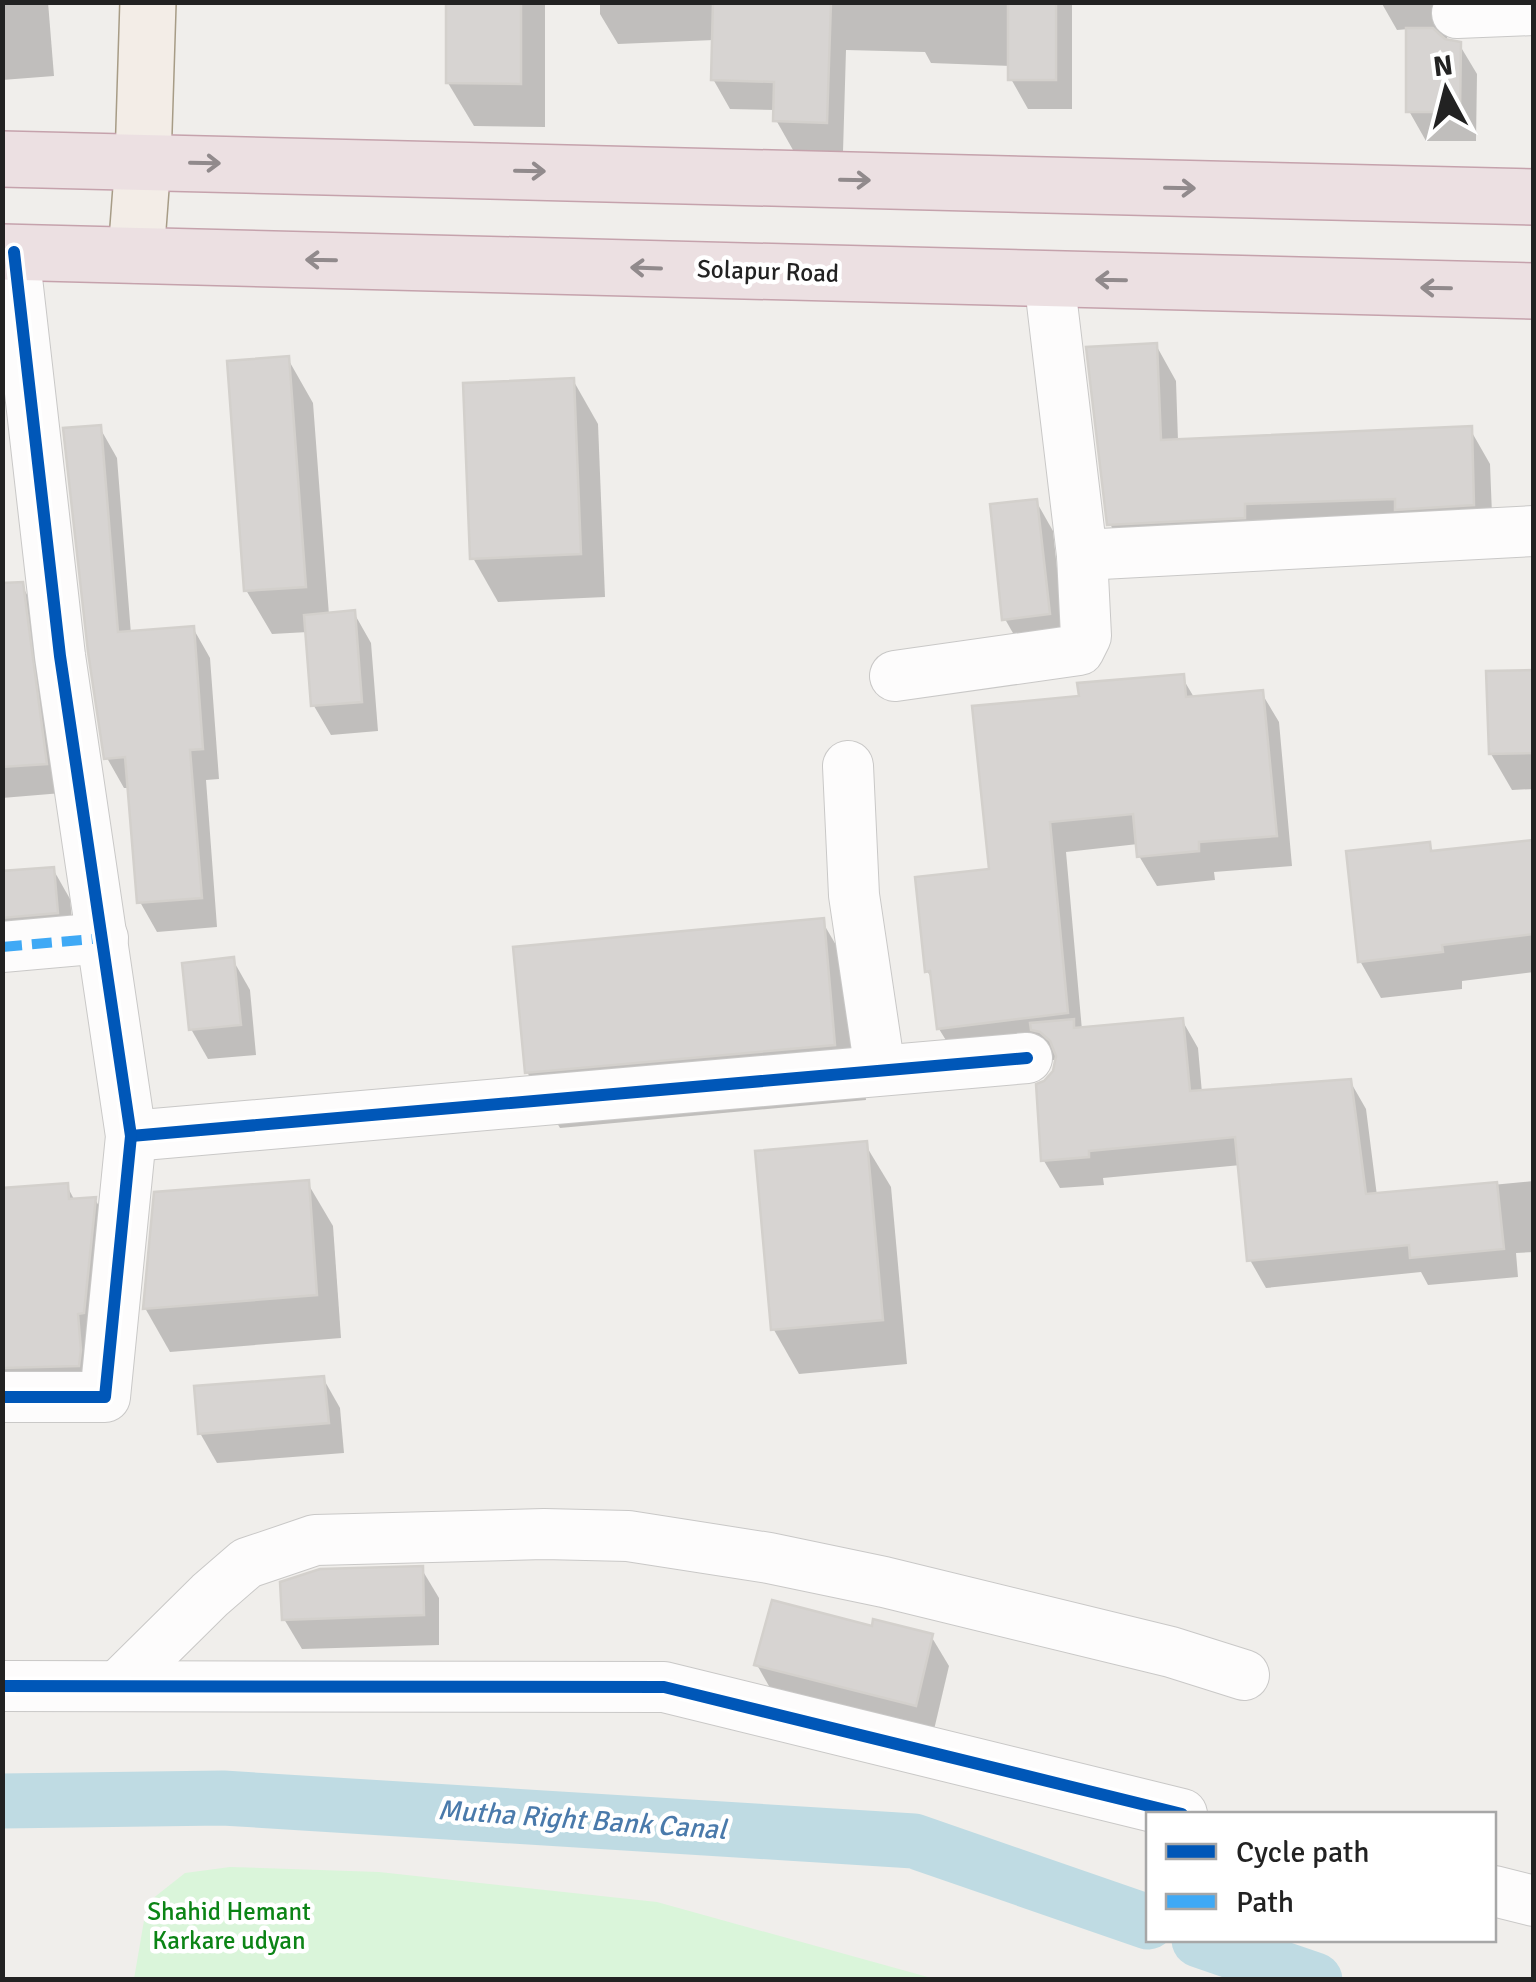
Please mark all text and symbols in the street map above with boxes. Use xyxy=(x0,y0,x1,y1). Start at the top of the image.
north arrow xyxy=(1396,40,1496,140)
text: N xyxy=(1431,48,1455,84)
one-way arrow xyxy=(188,154,220,172)
one-way arrow xyxy=(513,162,545,181)
one-way arrow xyxy=(838,170,870,189)
one-way arrow xyxy=(1163,179,1195,198)
one-way arrow xyxy=(306,250,338,269)
street label: Solapur Road xyxy=(696,253,840,289)
one-way arrow xyxy=(631,258,663,277)
one-way arrow xyxy=(1096,270,1128,290)
one-way arrow xyxy=(1421,279,1453,298)
water label: Mutha Right Bank Canal xyxy=(437,1793,729,1847)
legend xyxy=(1146,1812,1496,1942)
text: Cycle path xyxy=(1236,1834,1370,1871)
text: Path xyxy=(1236,1884,1294,1921)
park label: Shahid Hemant Karkare udyan xyxy=(147,1896,311,1956)

